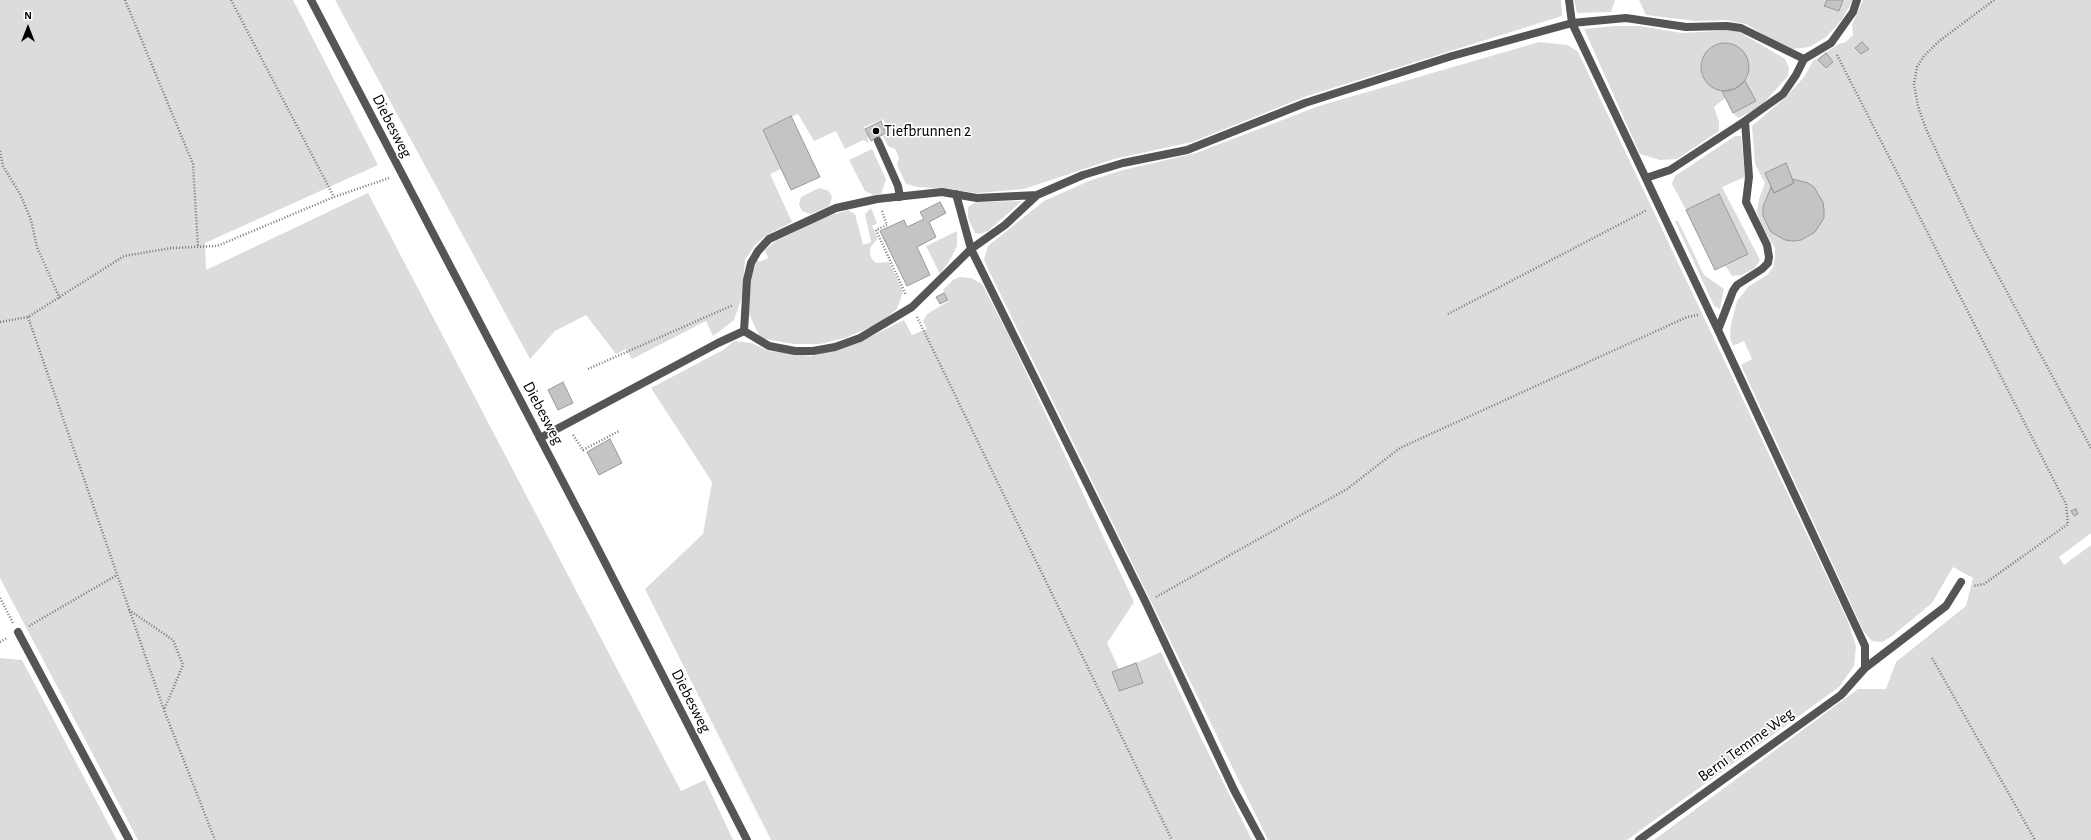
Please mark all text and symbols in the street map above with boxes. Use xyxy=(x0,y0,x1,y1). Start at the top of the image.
north arrow xyxy=(8,8,48,48)
text: N xyxy=(24,10,32,21)
street label: Diebesweg xyxy=(368,91,416,161)
place label: Tiefbrunnen 2 xyxy=(884,121,971,141)
marker: Tiefbrunnen 2 xyxy=(871,126,881,136)
street label: Diebesweg xyxy=(518,378,568,448)
street label: Diebesweg xyxy=(667,666,715,736)
street label: Berni Temme Weg xyxy=(1694,704,1798,786)

